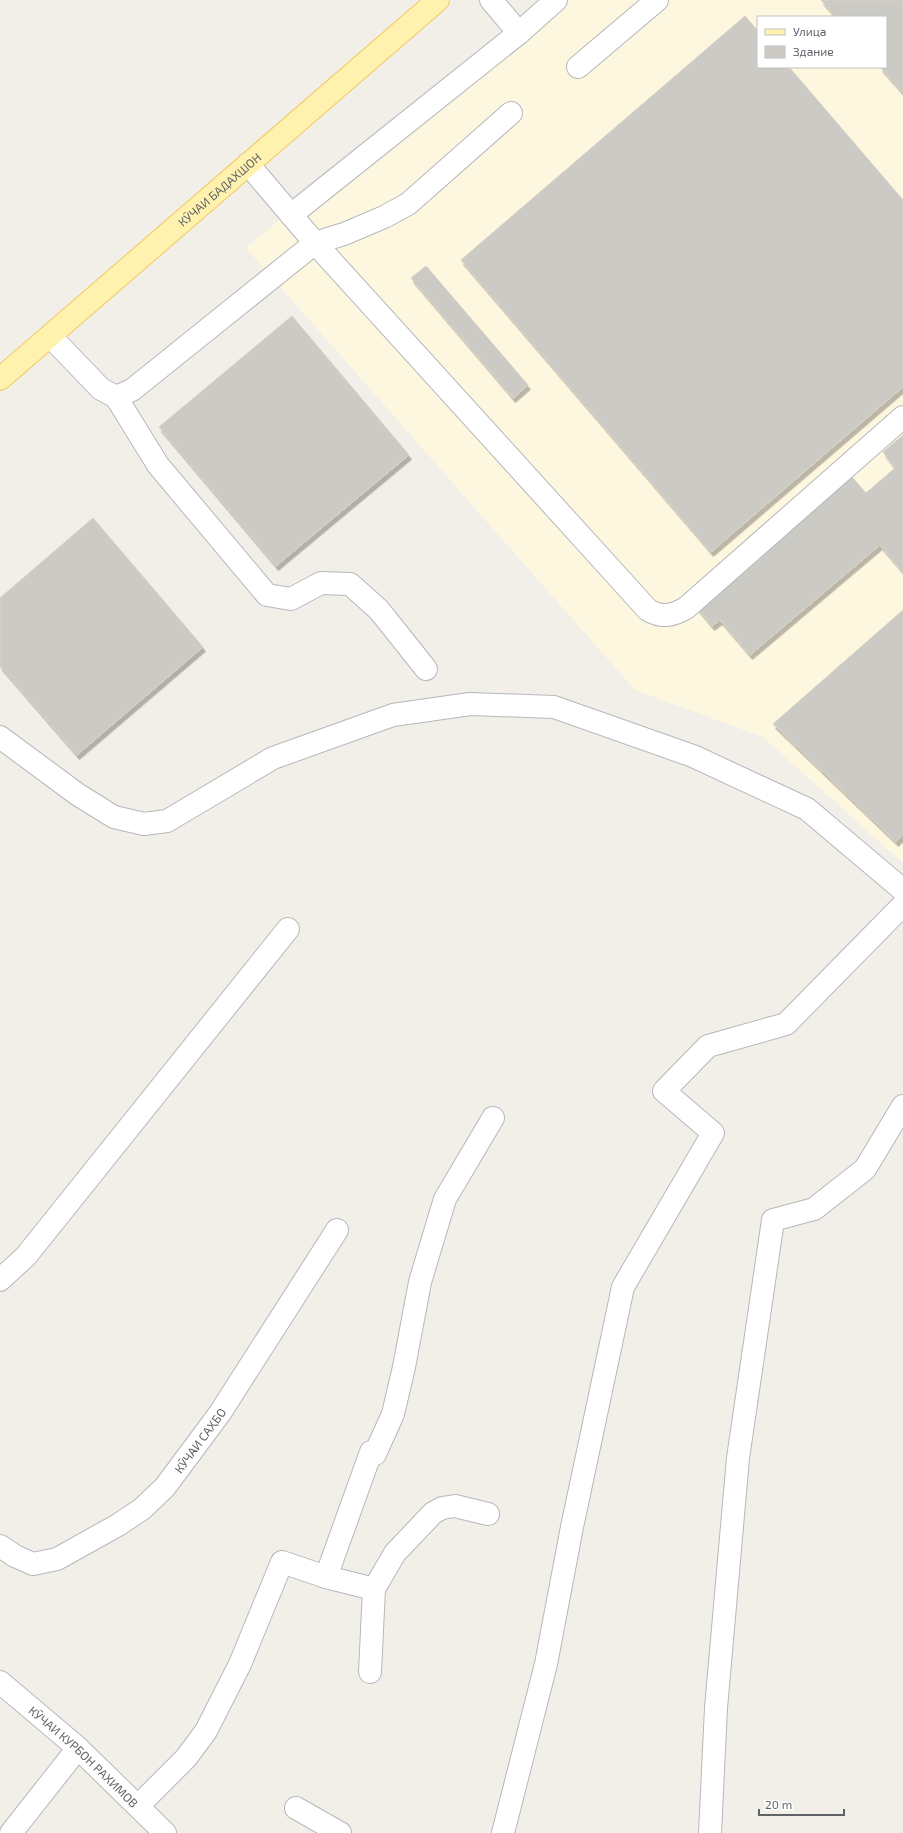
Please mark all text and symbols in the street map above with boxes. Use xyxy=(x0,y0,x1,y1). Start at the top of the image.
legend xyxy=(757,16,887,68)
text: Улица xyxy=(793,24,826,38)
text: Здание xyxy=(793,44,834,58)
street label: КӮЧАИ БАДАХШОН xyxy=(175,150,264,229)
street label: КӮЧАИ САҲБО xyxy=(171,1405,228,1475)
street label: КӮЧАИ КУРБОН РАХИМОВ xyxy=(26,1703,141,1810)
scale bar xyxy=(759,1791,844,1817)
text: 20 m xyxy=(765,1797,792,1811)

